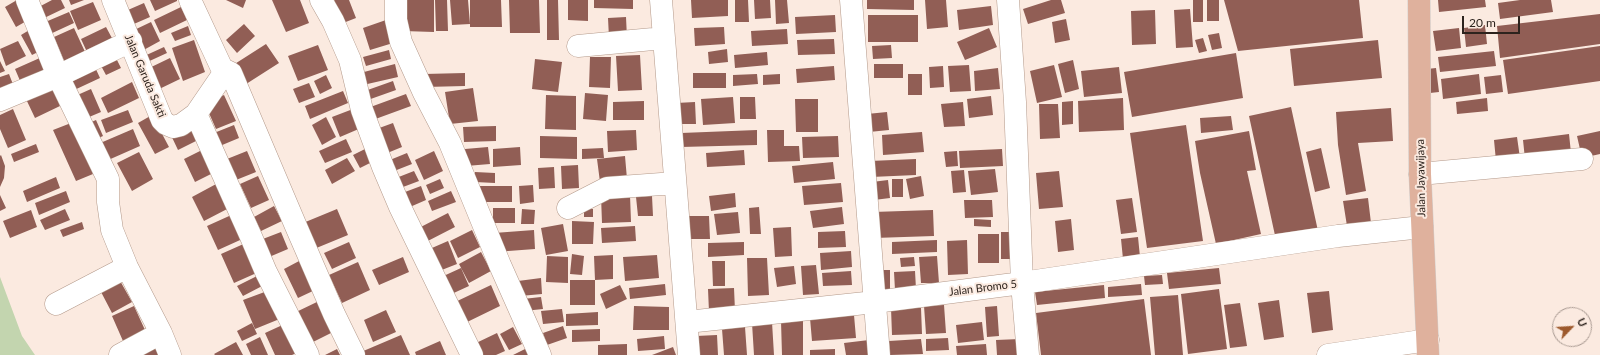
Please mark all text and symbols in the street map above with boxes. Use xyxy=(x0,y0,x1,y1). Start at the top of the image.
scale bar xyxy=(1464,8,1522,34)
text: 20 m xyxy=(1469,15,1496,30)
street label: Jalan Garuda Sakti xyxy=(122,33,168,119)
street label: Jalan Jayawijaya xyxy=(1414,139,1428,217)
street label: Jalan Bromo 5 xyxy=(948,277,1018,299)
north arrow xyxy=(1552,307,1592,347)
text: U xyxy=(1575,316,1590,329)

